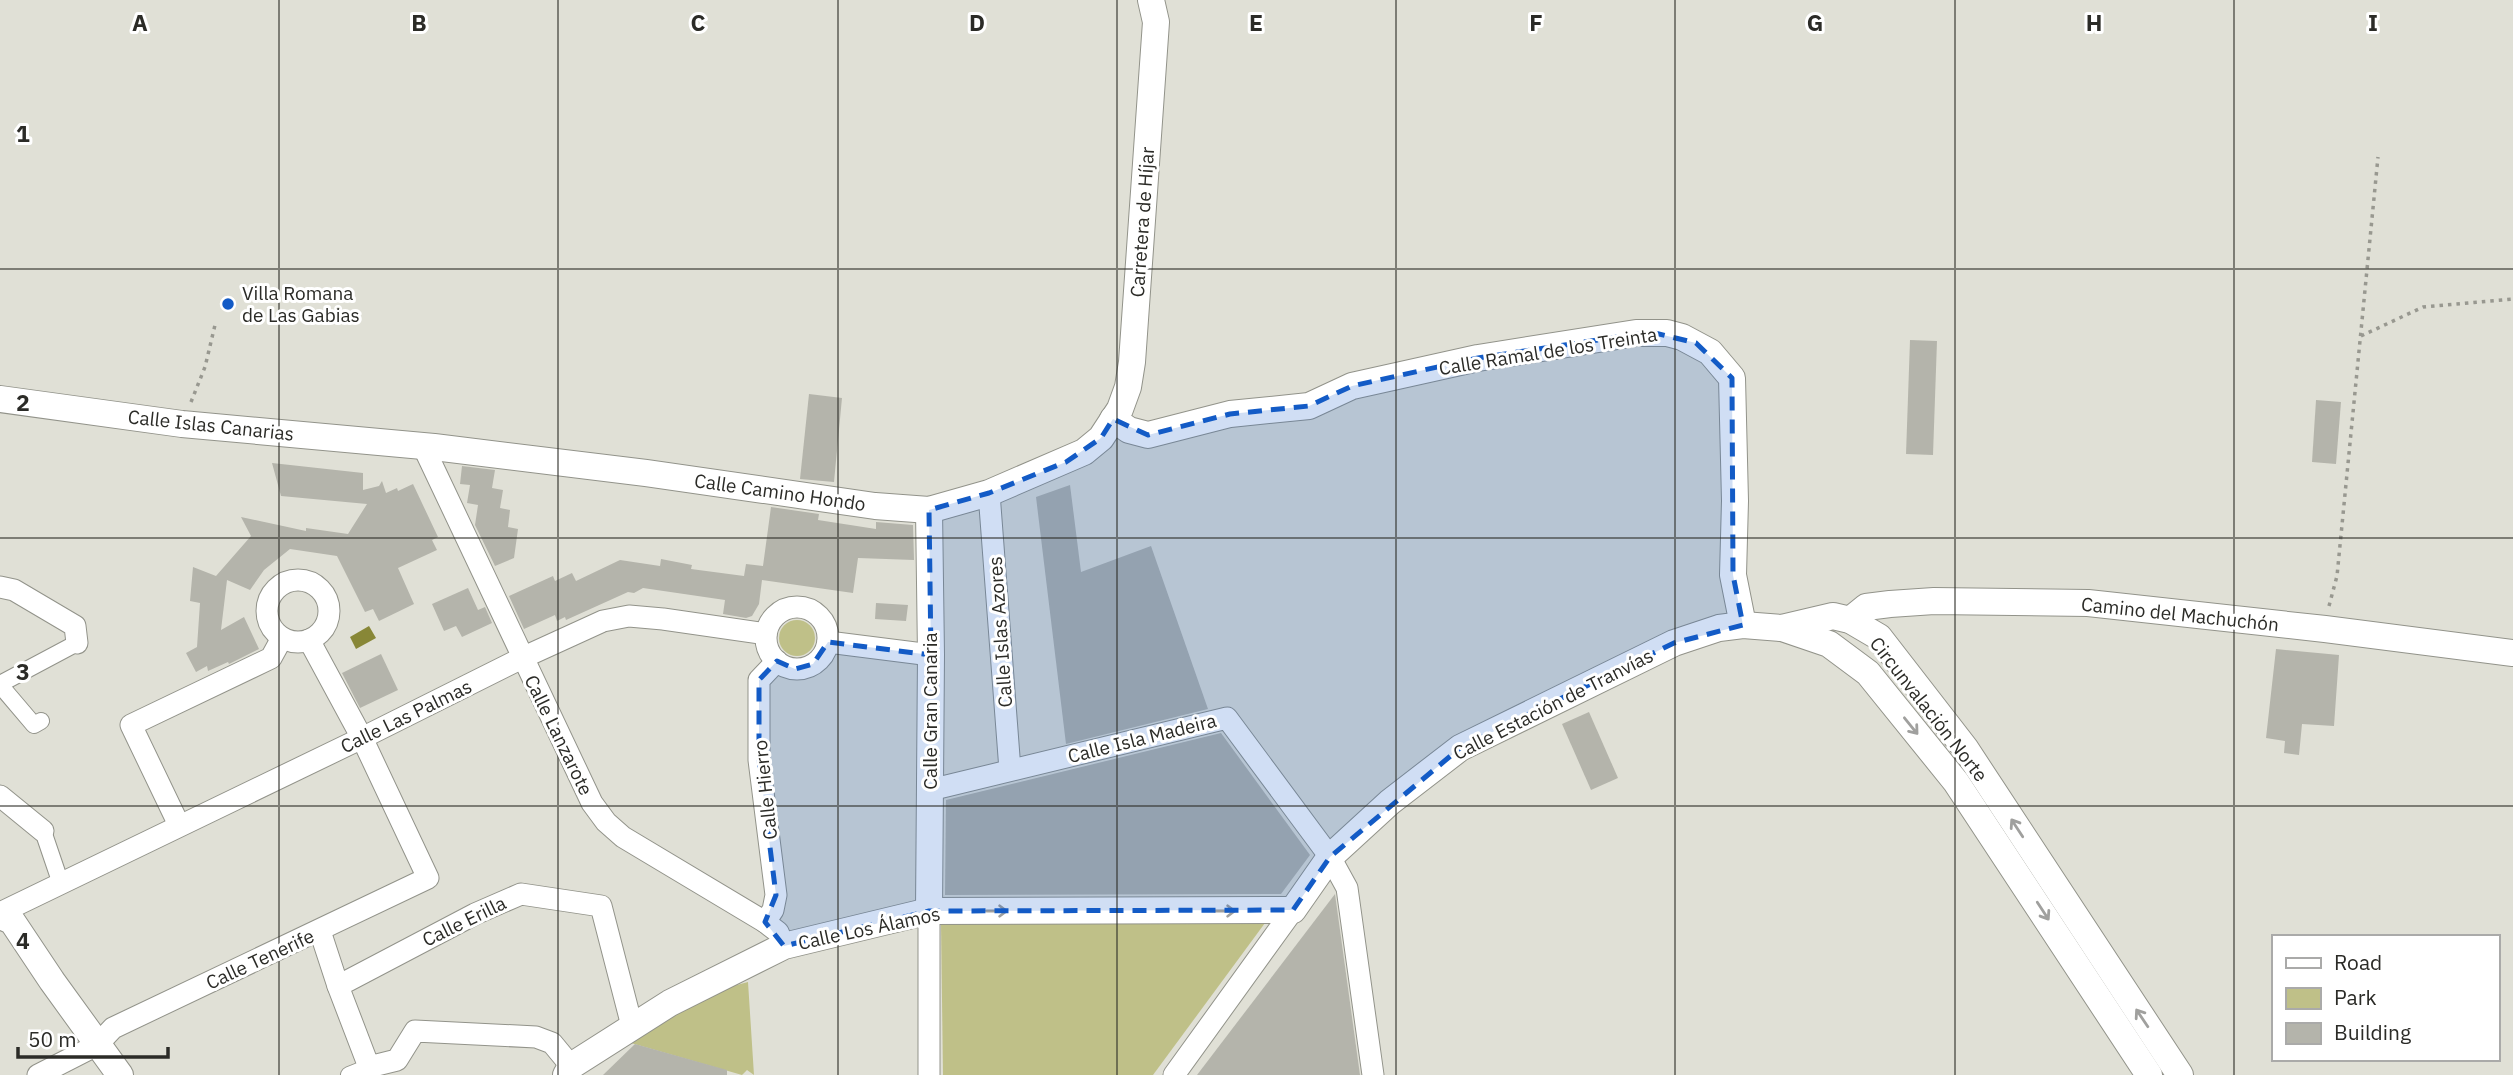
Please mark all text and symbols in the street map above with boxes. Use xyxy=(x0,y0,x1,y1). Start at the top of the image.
text: A xyxy=(132,7,148,37)
text: B xyxy=(411,7,427,37)
text: C xyxy=(691,7,706,37)
text: D xyxy=(969,7,985,37)
text: E xyxy=(1249,7,1263,37)
text: F xyxy=(1529,7,1543,37)
text: G xyxy=(1807,7,1823,37)
text: H xyxy=(2086,7,2102,37)
text: I xyxy=(2368,7,2378,37)
text: 1 xyxy=(16,118,30,148)
street label: Carretera de Híjar xyxy=(1125,146,1159,298)
place label: Villa Romana de Las Gabias xyxy=(242,281,360,327)
marker: Villa Romana de Las Gabias xyxy=(220,296,236,312)
street label: Calle Ramal de los Treinta xyxy=(1437,322,1659,380)
text: 2 xyxy=(16,387,30,417)
street label: Calle Islas Canarias xyxy=(127,404,295,446)
street label: Calle Camino Hondo xyxy=(693,468,867,516)
street label: Calle Islas Azores xyxy=(983,556,1017,708)
street label: Camino del Machuchón xyxy=(2080,592,2280,636)
street label: Calle Gran Canaria xyxy=(918,632,942,790)
street label: Circunvalación Norte xyxy=(1865,632,1993,786)
street label: Calle Estación de Tranvías xyxy=(1449,643,1657,765)
text: 3 xyxy=(16,656,30,686)
street label: Calle Lanzarote xyxy=(519,671,599,799)
street label: Calle Las Palmas xyxy=(336,674,476,758)
street label: Calle Isla Madeira xyxy=(1065,708,1219,768)
one-way arrow xyxy=(1903,716,1919,734)
street label: Calle Hierro xyxy=(748,739,782,841)
one-way arrow xyxy=(2010,819,2025,838)
street label: Calle Erilla xyxy=(418,890,510,952)
street label: Calle Los Álamos xyxy=(796,901,942,955)
one-way arrow xyxy=(2035,901,2050,920)
one-way arrow xyxy=(986,904,1009,918)
one-way arrow xyxy=(1213,904,1236,917)
street label: Calle Tenerife xyxy=(202,923,318,995)
text: 4 xyxy=(16,925,30,955)
legend xyxy=(2272,935,2499,1061)
text: Road xyxy=(2334,948,2382,976)
text: Park xyxy=(2334,983,2377,1011)
one-way arrow xyxy=(2135,1009,2150,1028)
scale bar xyxy=(18,1016,168,1060)
text: Building xyxy=(2334,1018,2411,1046)
text: 50 m xyxy=(28,1025,77,1053)

